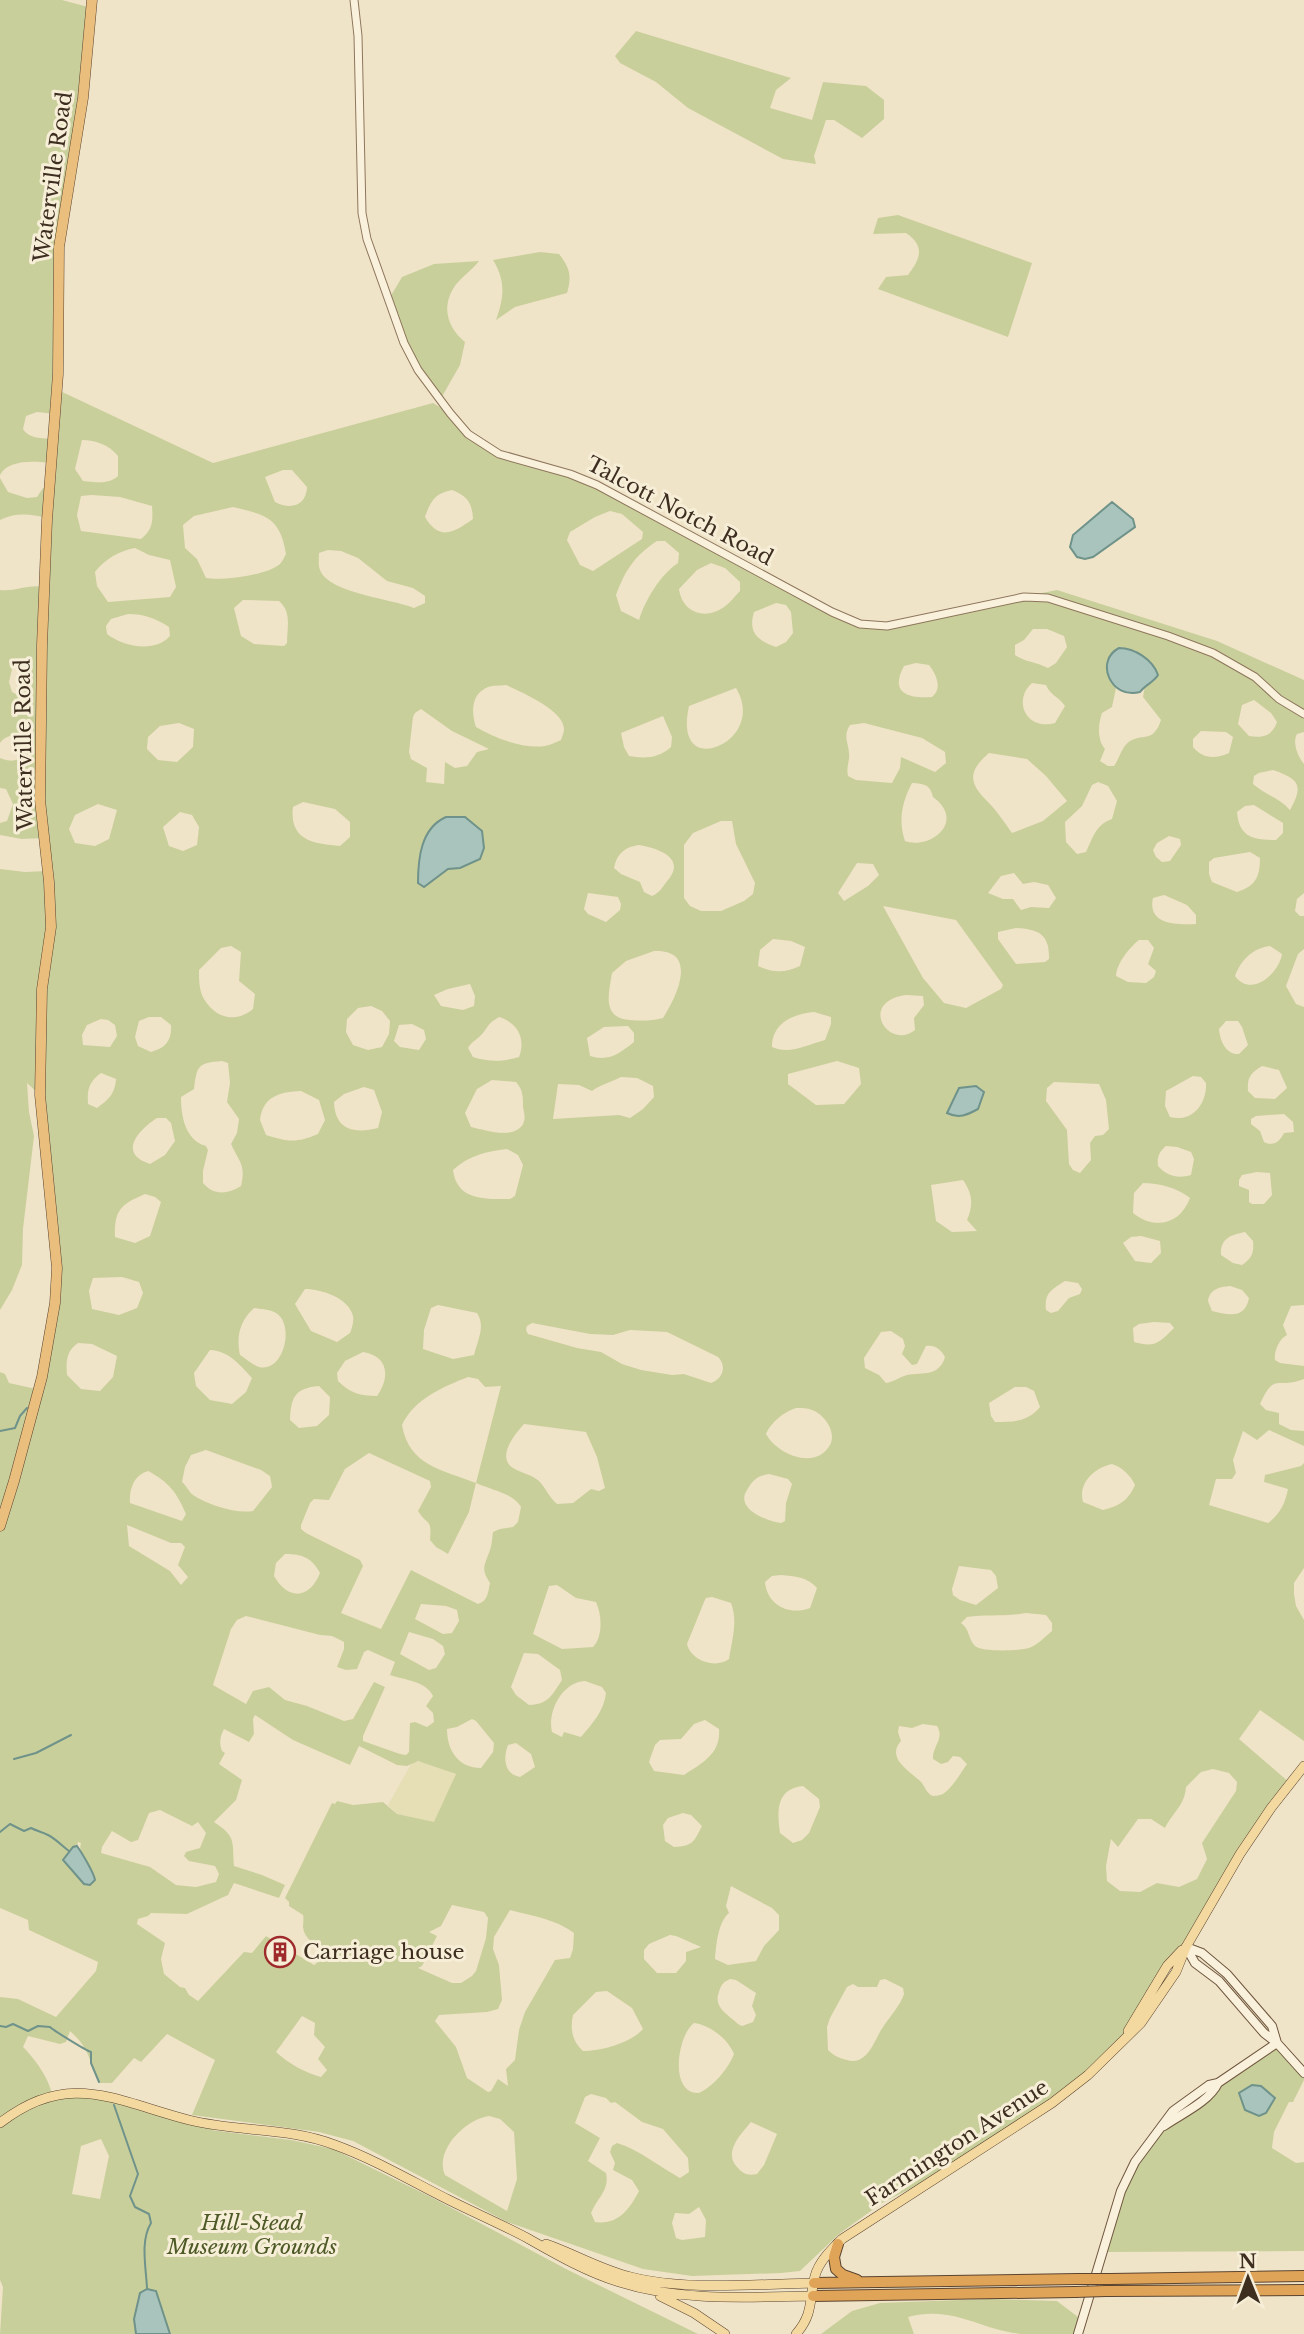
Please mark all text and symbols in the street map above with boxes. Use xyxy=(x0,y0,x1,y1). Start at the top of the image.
street label: Waterville Road xyxy=(28,90,78,265)
street label: Talcott Notch Road xyxy=(582,451,778,571)
street label: Waterville Road xyxy=(10,659,39,832)
building icon: Carriage house xyxy=(263,1935,297,1969)
place label: Carriage house xyxy=(303,1939,465,1965)
street label: Farmington Avenue xyxy=(861,2074,1053,2212)
park label: Hill-Stead Museum Grounds xyxy=(166,2210,337,2260)
north arrow xyxy=(1213,2243,1283,2313)
text: N xyxy=(1239,2250,1257,2273)

